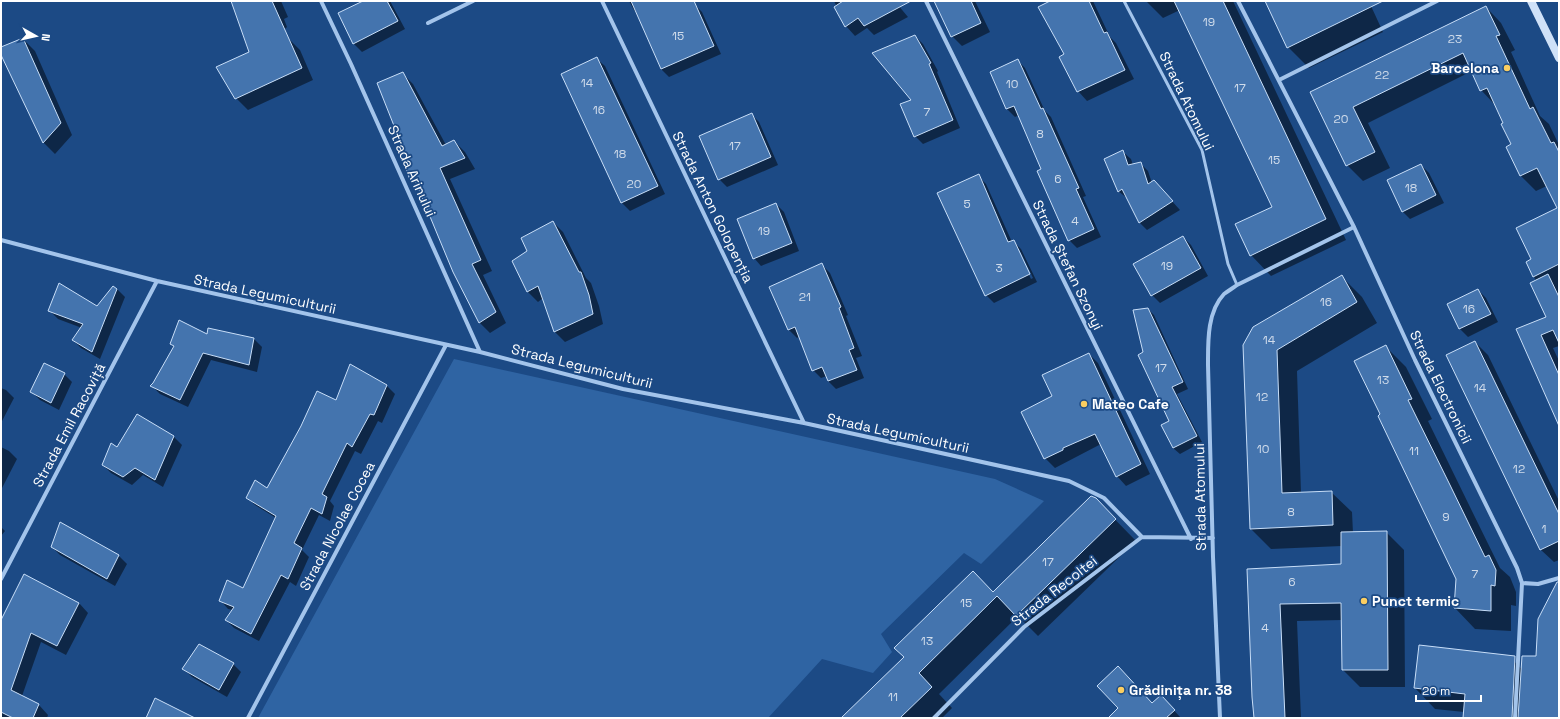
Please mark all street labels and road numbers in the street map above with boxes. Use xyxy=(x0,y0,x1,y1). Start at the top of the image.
street label: Strada Atomului xyxy=(1155,49,1219,153)
street label: Strada Arinului xyxy=(384,122,440,220)
street label: Strada Anton Golopenția xyxy=(668,128,758,286)
street label: Strada Ștefan Szonyi xyxy=(1029,197,1107,333)
street label: Strada Legumiculturii xyxy=(192,270,338,318)
street label: Strada Electronicii xyxy=(1406,327,1476,447)
street label: Strada Legumiculturii xyxy=(509,340,655,392)
street label: Strada Emil Racoviță xyxy=(29,360,109,490)
street label: Strada Legumiculturii xyxy=(825,409,971,457)
street label: Strada Atomului xyxy=(1190,443,1210,551)
street label: Strada Nicolae Cocea xyxy=(295,458,379,594)
street label: Strada Recoltei xyxy=(1007,552,1101,630)

